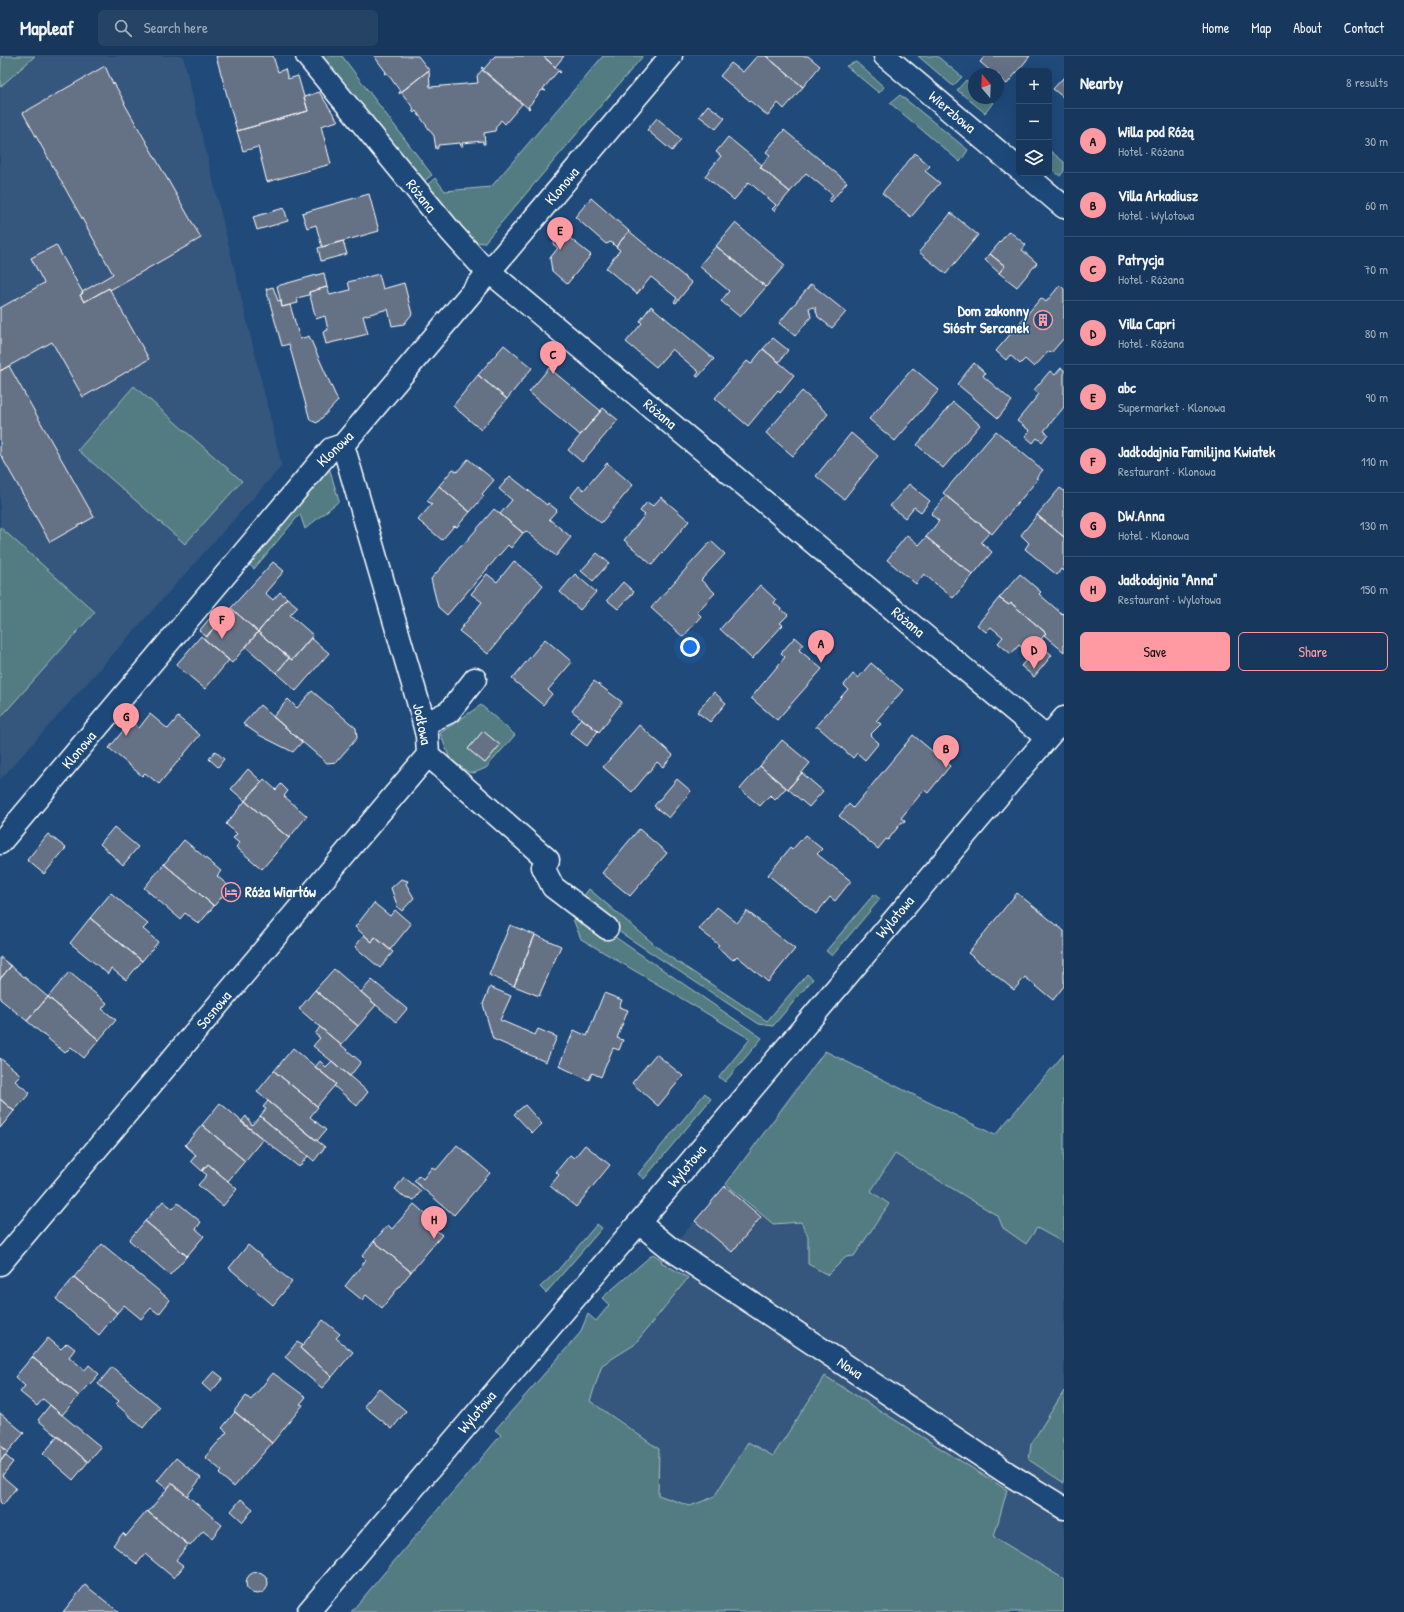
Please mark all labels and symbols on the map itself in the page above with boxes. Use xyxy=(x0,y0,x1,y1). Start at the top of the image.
north arrow xyxy=(968,68,1004,104)
street label: Wierzbowa xyxy=(924,86,981,138)
street label: Klonowa xyxy=(540,162,584,209)
street label: Różana xyxy=(401,174,442,217)
pin: E xyxy=(547,217,573,250)
place label: Dom zakonny Sióstr Sercanek xyxy=(943,300,1030,338)
building icon: Dom zakonny Sióstr Sercanek xyxy=(1032,309,1054,331)
pin: C xyxy=(540,341,566,374)
street label: Różana xyxy=(639,393,682,434)
street label: Klonowa xyxy=(312,426,358,471)
street label: Różana xyxy=(887,601,930,642)
pin: F xyxy=(209,606,235,639)
pin: A xyxy=(808,630,834,663)
pin: D xyxy=(1021,636,1047,669)
your location xyxy=(680,637,700,657)
street label: Jodłowa xyxy=(408,701,437,747)
pin: G xyxy=(113,703,139,736)
street label: Klonowa xyxy=(57,726,101,773)
pin: B xyxy=(933,735,959,768)
hotel icon: Róża Wiartów xyxy=(220,881,242,903)
place label: Róża Wiartów xyxy=(245,881,316,902)
street label: Wylotowa xyxy=(871,891,919,942)
street label: Sosnowa xyxy=(191,986,236,1033)
street label: Wylotowa xyxy=(663,1140,711,1191)
pin: H xyxy=(421,1206,447,1239)
street label: Nowa xyxy=(833,1351,867,1384)
street label: Wylotowa xyxy=(453,1386,501,1437)

